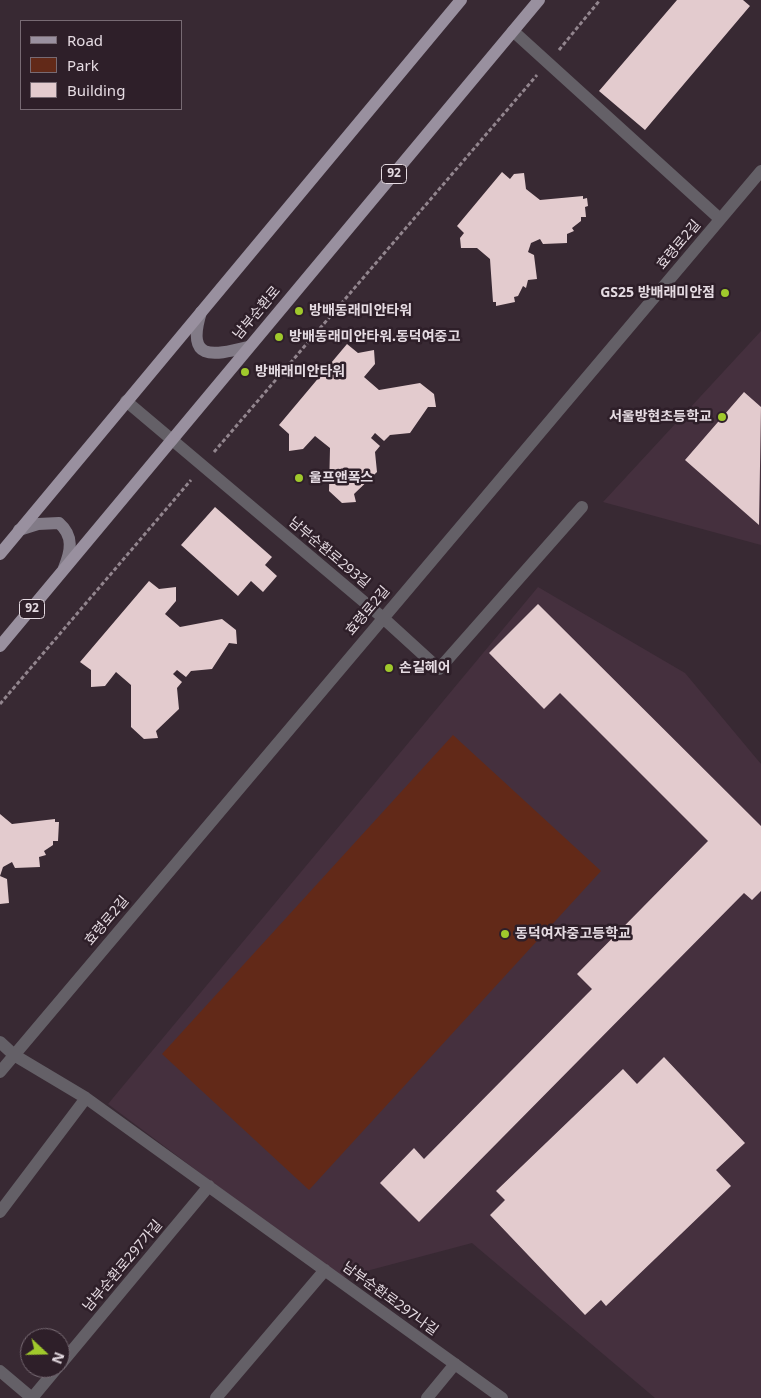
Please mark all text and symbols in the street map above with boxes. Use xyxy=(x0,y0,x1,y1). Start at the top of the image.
legend xyxy=(20,20,182,110)
text: Road xyxy=(67,30,103,50)
text: Park xyxy=(67,55,99,75)
text: Building xyxy=(67,80,125,100)
road number: 92 xyxy=(382,164,406,183)
street label: 효령로2길 xyxy=(653,217,705,273)
street label: 남부순환로 xyxy=(230,283,284,343)
place label: GS25 방배래미안점 xyxy=(600,285,715,301)
marker: GS25 방배래미안점 xyxy=(719,287,731,299)
place label: 방배동래미안타워 xyxy=(309,303,412,319)
marker: 방배동래미안타워 xyxy=(293,305,305,317)
place label: 방배동래미안타워.동덕여중고 xyxy=(289,329,460,345)
marker: 방배동래미안타워.동덕여중고 xyxy=(273,331,285,343)
place label: 방배래미안타워 xyxy=(255,364,345,380)
marker: 방배래미안타워 xyxy=(239,366,251,378)
place label: 서울방현초등학교 xyxy=(609,409,712,425)
marker: 서울방현초등학교 xyxy=(716,411,728,423)
place label: 울프앤폭스 xyxy=(309,470,373,486)
marker: 울프앤폭스 xyxy=(293,472,305,484)
street label: 남부순환로293길 xyxy=(285,514,373,592)
street label: 효령로2길 xyxy=(342,583,394,639)
road number: 92 xyxy=(20,600,44,618)
place label: 손길헤어 xyxy=(399,660,451,676)
marker: 손길헤어 xyxy=(383,662,395,674)
street label: 효령로2길 xyxy=(81,893,133,949)
place label: 동덕여자중고등학교 xyxy=(515,926,631,942)
marker: 동덕여자중고등학교 xyxy=(499,928,511,940)
street label: 남부순환로297가길 xyxy=(80,1217,166,1315)
street label: 남부순환로297나길 xyxy=(339,1259,441,1339)
north arrow xyxy=(20,1328,70,1378)
text: N xyxy=(48,1349,69,1367)

